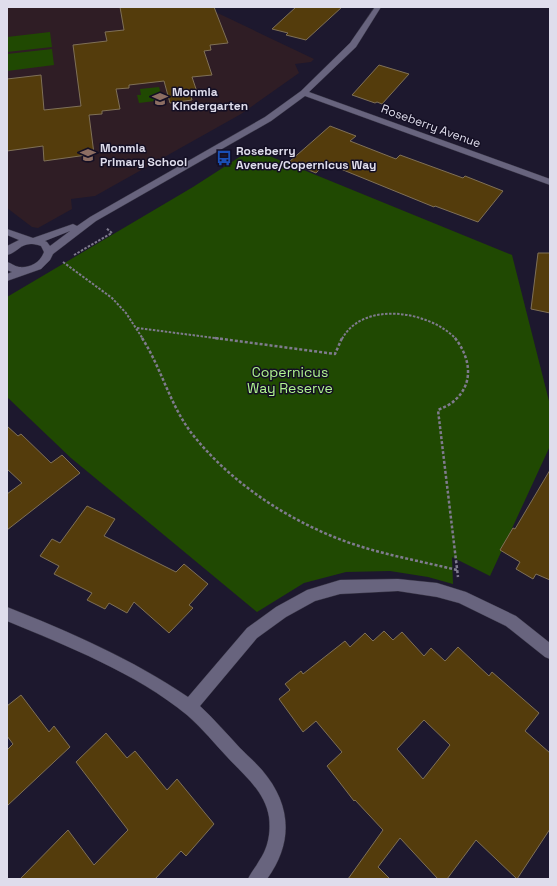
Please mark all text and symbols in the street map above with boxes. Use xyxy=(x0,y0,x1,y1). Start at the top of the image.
place label: Monmia Kindergarten xyxy=(172,84,248,114)
school or university icon: Monmia Kindergarten xyxy=(151,90,169,108)
street label: Roseberry Avenue xyxy=(379,101,483,151)
place label: Monmia Primary School xyxy=(100,140,187,170)
place label: Roseberry Avenue/Copernicus Way xyxy=(236,143,376,173)
school or university icon: Monmia Primary School xyxy=(79,146,97,164)
bus stop icon: Roseberry Avenue/Copernicus Way xyxy=(215,149,233,167)
park label: Copernicus Way Reserve xyxy=(247,363,333,397)

